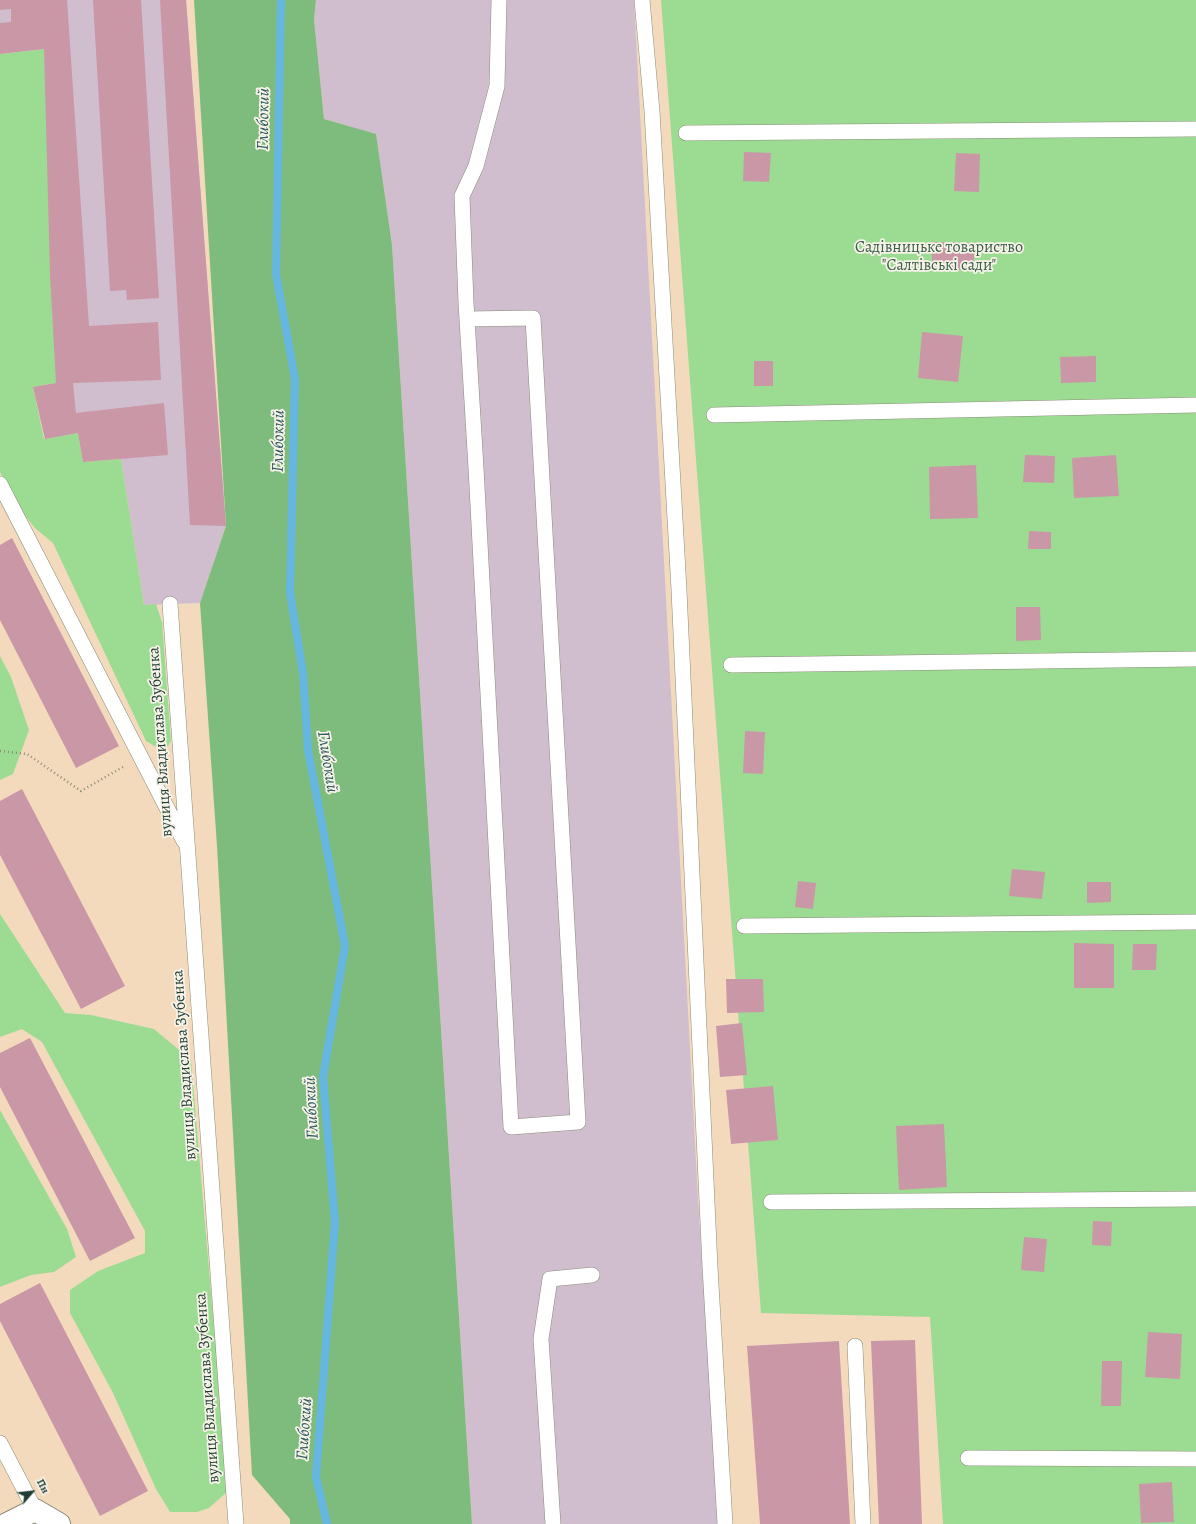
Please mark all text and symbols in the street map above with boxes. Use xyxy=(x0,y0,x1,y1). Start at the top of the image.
water label: Глибокий xyxy=(253,88,275,150)
park label: Садівницьке товариство "Салтівські сади" xyxy=(855,238,1023,276)
water label: Глибокий xyxy=(268,410,290,472)
street label: вулиця Владислава Зубенка xyxy=(145,646,177,838)
water label: Глибокий xyxy=(312,730,342,794)
street label: вулиця Владислава Зубенка xyxy=(169,969,201,1161)
water label: Глибокий xyxy=(300,1076,324,1140)
street label: вулиця Владислава Зубенка xyxy=(192,1292,224,1484)
water label: Глибокий xyxy=(293,1397,317,1461)
north arrow xyxy=(12,1472,52,1512)
text: Пн xyxy=(33,1476,53,1496)

